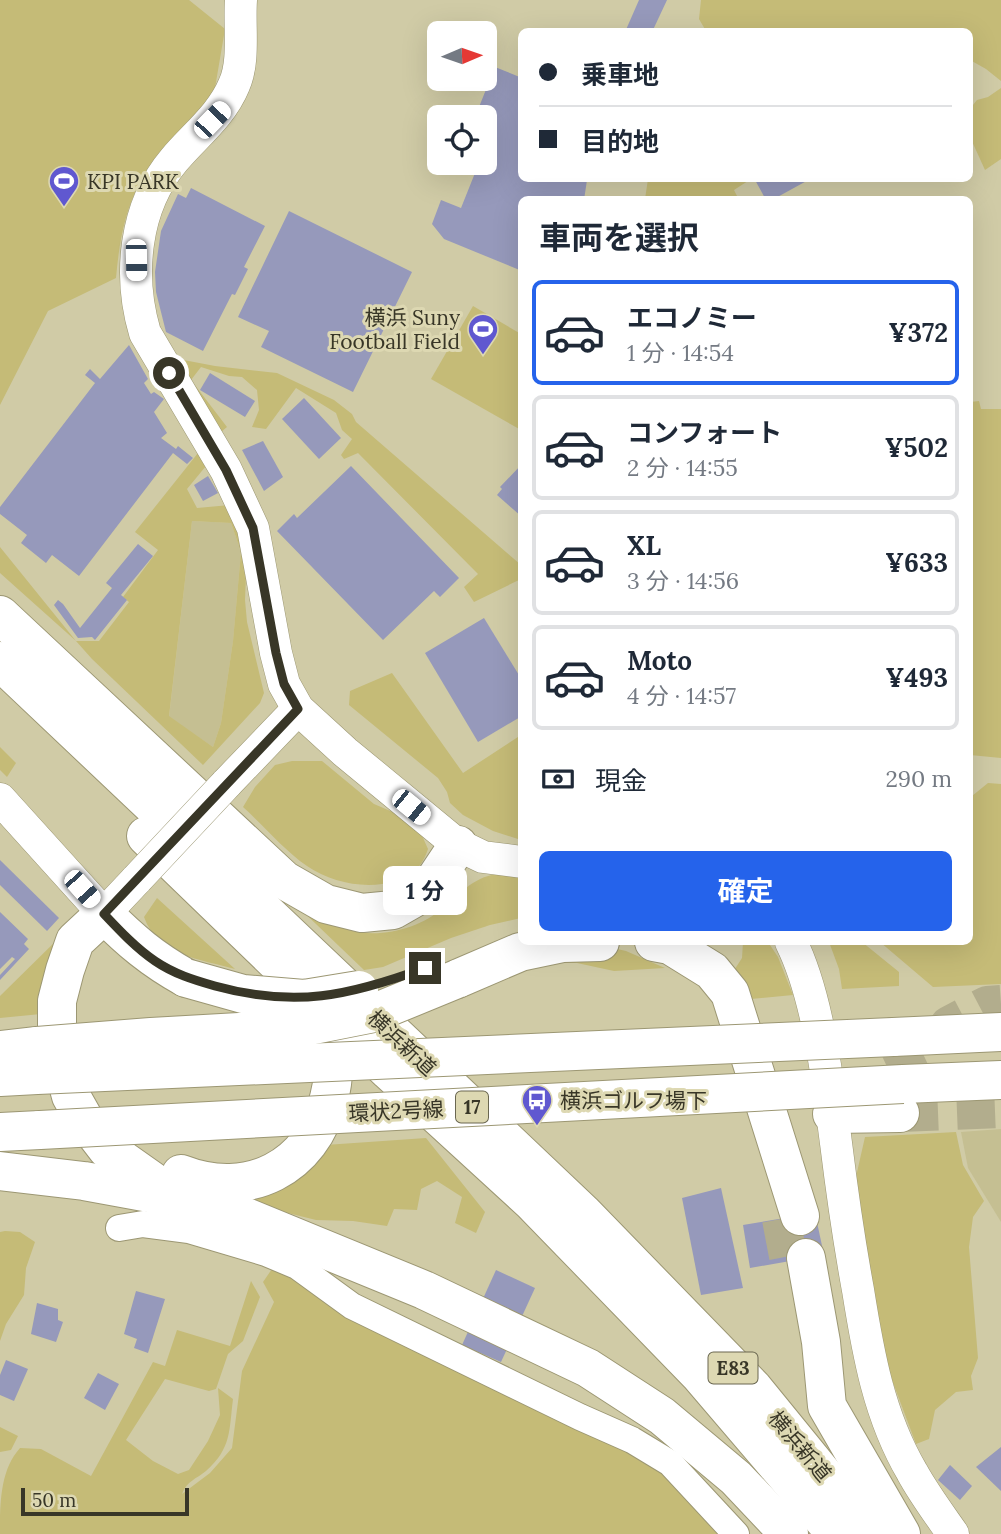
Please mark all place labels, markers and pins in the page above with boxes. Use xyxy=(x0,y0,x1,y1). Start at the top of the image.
sports icon: KPI PARK xyxy=(47,164,81,208)
place label: KPI PARK xyxy=(87,168,180,195)
place label: 横浜 Suny Football Field xyxy=(329,304,460,355)
sports icon: 横浜 Suny Football Field xyxy=(466,312,500,356)
bus stop icon: 横浜ゴルフ場下 xyxy=(520,1083,554,1127)
place label: 横浜ゴルフ場下 xyxy=(560,1087,707,1114)

